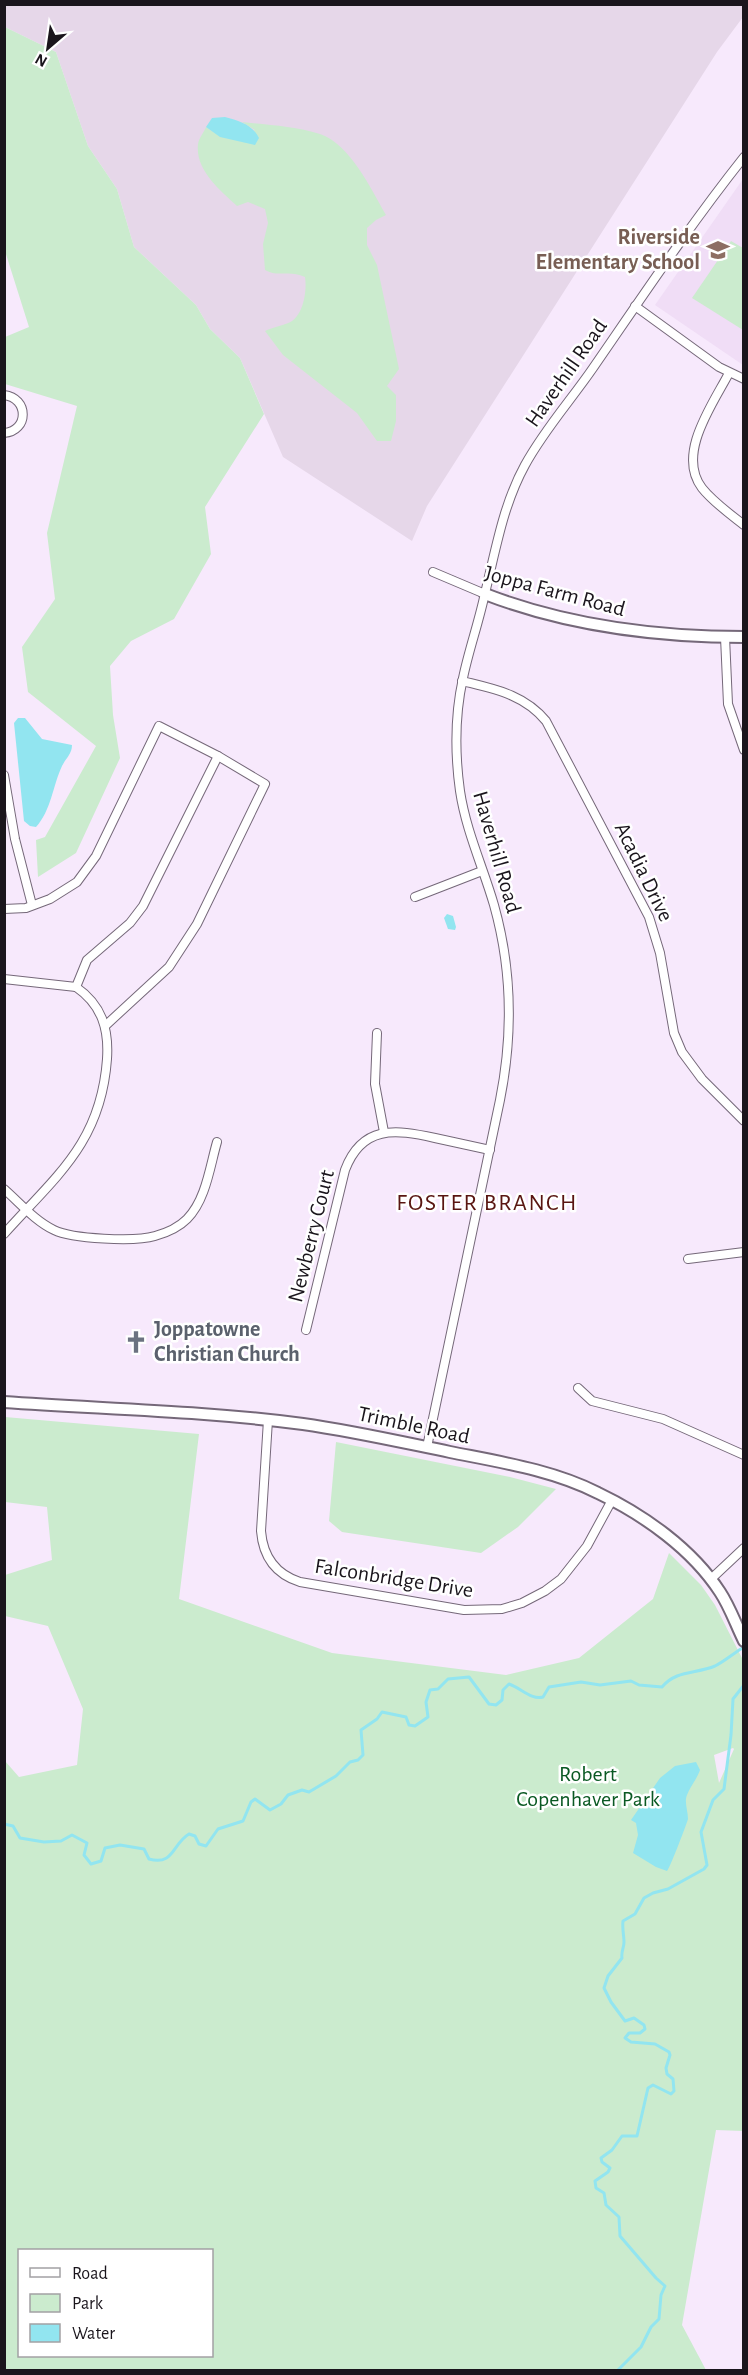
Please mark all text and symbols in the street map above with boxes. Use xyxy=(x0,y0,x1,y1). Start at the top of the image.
north arrow xyxy=(18,18,78,78)
text: N xyxy=(32,51,50,70)
place label: Riverside Elementary School xyxy=(536,226,700,274)
school or university icon: Riverside Elementary School xyxy=(705,237,731,263)
street label: Haverhill Road xyxy=(521,315,611,431)
street label: Joppa Farm Road xyxy=(482,562,628,620)
street label: Haverhill Road xyxy=(469,789,525,915)
street label: Acadia Drive xyxy=(611,819,677,925)
street label: Newberry Court xyxy=(284,1168,338,1304)
district label: FOSTER BRANCH xyxy=(396,1191,578,1215)
place label: Joppatowne Christian Church xyxy=(154,1318,300,1365)
church icon: Joppatowne Christian Church xyxy=(123,1329,149,1355)
street label: Trimble Road xyxy=(356,1402,472,1448)
street label: Falconbridge Drive xyxy=(313,1555,475,1601)
park label: Robert Copenhaver Park xyxy=(516,1763,660,1810)
legend xyxy=(18,2249,213,2357)
text: Road xyxy=(72,2265,108,2283)
text: Park xyxy=(72,2295,104,2313)
text: Water xyxy=(72,2325,115,2343)

